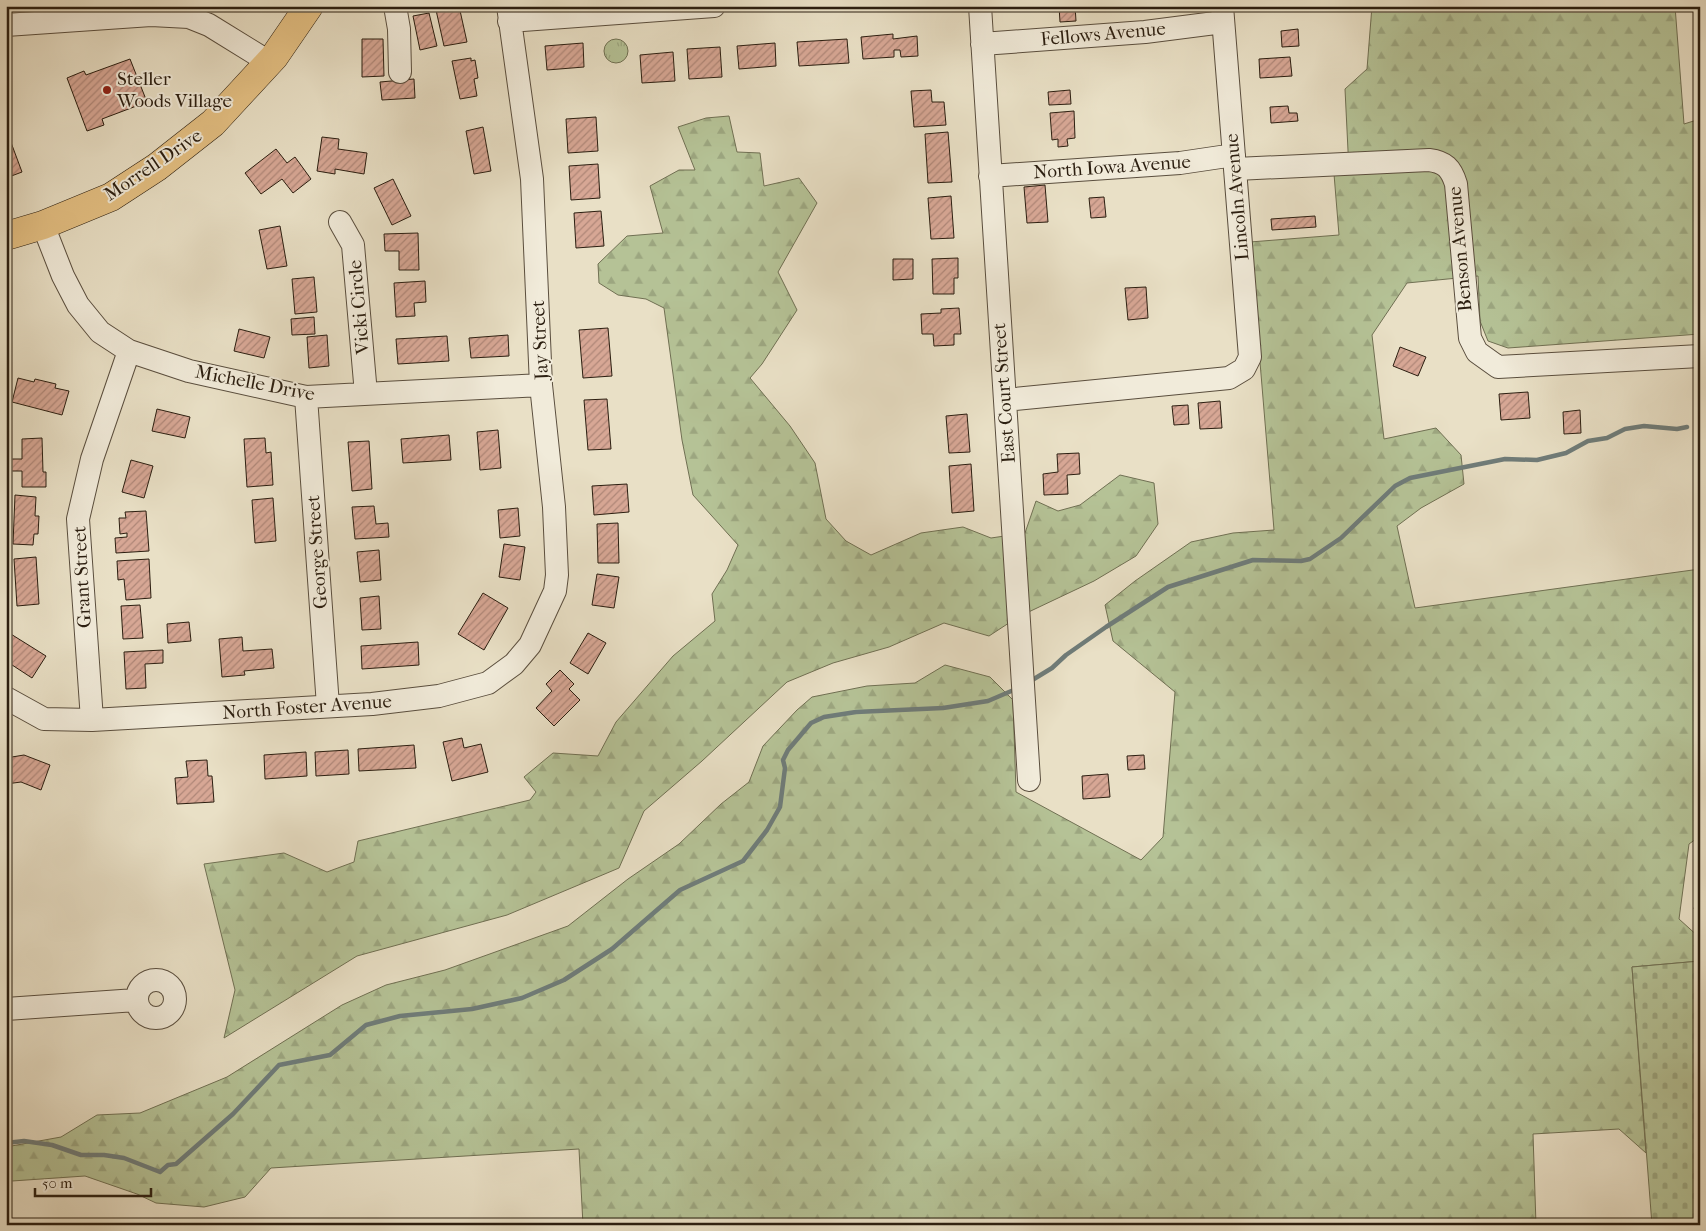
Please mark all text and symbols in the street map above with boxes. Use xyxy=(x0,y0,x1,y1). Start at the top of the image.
street label: Fellows Avenue xyxy=(1039,18,1167,50)
place label: Steller Woods Village xyxy=(116,68,232,112)
marker: Steller Woods Village xyxy=(101,84,113,96)
street label: Morrell Drive xyxy=(100,124,206,206)
street label: Lincoln Avenue xyxy=(1220,133,1254,261)
street label: North Iowa Avenue xyxy=(1033,151,1191,183)
street label: Benson Avenue xyxy=(1444,185,1476,313)
street label: Vicki Circle xyxy=(344,259,374,356)
street label: Jay Street xyxy=(527,299,553,382)
street label: East Court Street xyxy=(988,322,1020,464)
street label: Michelle Drive xyxy=(193,361,317,405)
street label: George Street xyxy=(302,494,332,610)
street label: Grant Street xyxy=(68,525,96,629)
street label: North Foster Avenue xyxy=(222,690,392,724)
scale bar xyxy=(35,1166,151,1198)
text: 50 m xyxy=(42,1174,73,1192)

